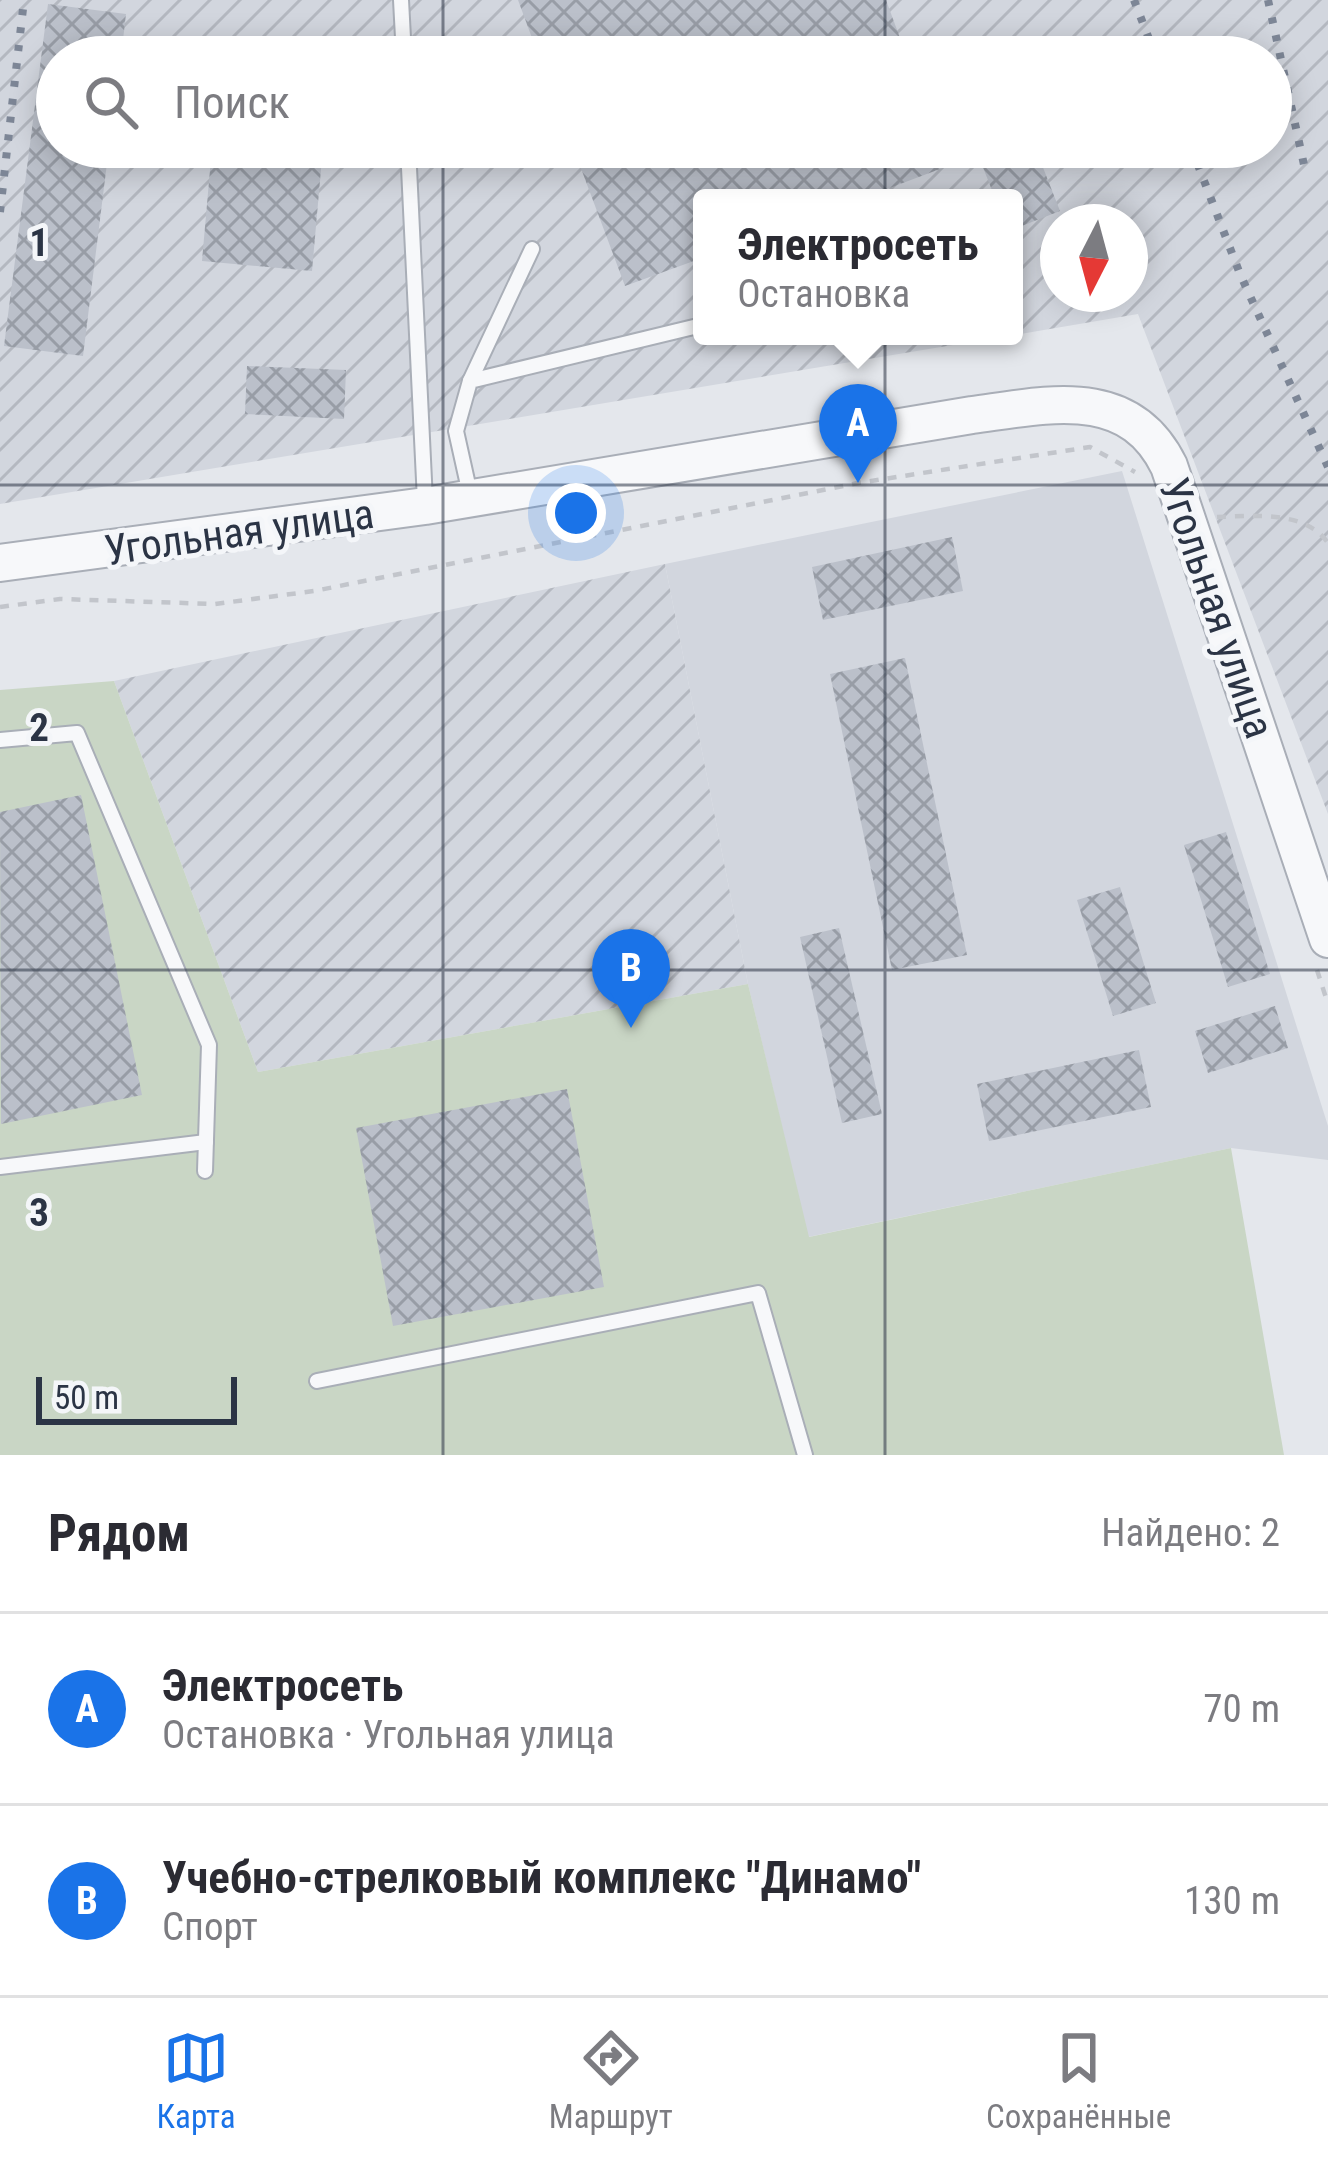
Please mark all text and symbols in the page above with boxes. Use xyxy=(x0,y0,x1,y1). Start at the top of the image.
search box xyxy=(36,36,1292,168)
icon: search xyxy=(78,69,144,135)
text: Поиск xyxy=(174,76,290,129)
popup xyxy=(693,189,1023,345)
north arrow xyxy=(1040,204,1148,312)
text: Электросеть xyxy=(737,218,979,271)
text: 1 xyxy=(29,220,49,266)
text: Остановка xyxy=(737,271,910,317)
pin: A xyxy=(819,384,897,483)
street label: Угольная улица xyxy=(1150,472,1284,744)
your location xyxy=(546,483,606,543)
street label: Угольная улица xyxy=(101,489,377,575)
text: 2 xyxy=(29,705,49,751)
pin: B xyxy=(592,929,670,1028)
text: 3 xyxy=(29,1190,49,1236)
scale bar xyxy=(36,1371,237,1424)
text: 50 m xyxy=(54,1378,119,1417)
text: Рядом xyxy=(48,1504,190,1563)
text: Найдено: 2 xyxy=(1101,1510,1280,1556)
text: Электросеть xyxy=(162,1659,403,1712)
text: A xyxy=(75,1686,99,1732)
text: 70 m xyxy=(1203,1686,1280,1732)
text: Остановка · Угольная улица xyxy=(162,1712,614,1758)
text: Учебно-стрелковый комплекс "Динамо" xyxy=(162,1851,921,1904)
text: B xyxy=(76,1878,98,1924)
text: 130 m xyxy=(1184,1878,1280,1924)
text: Спорт xyxy=(162,1904,258,1950)
tab: Карта xyxy=(157,2025,235,2136)
tab: Маршрут xyxy=(549,2025,673,2136)
tab: Сохранённые xyxy=(986,2025,1171,2136)

